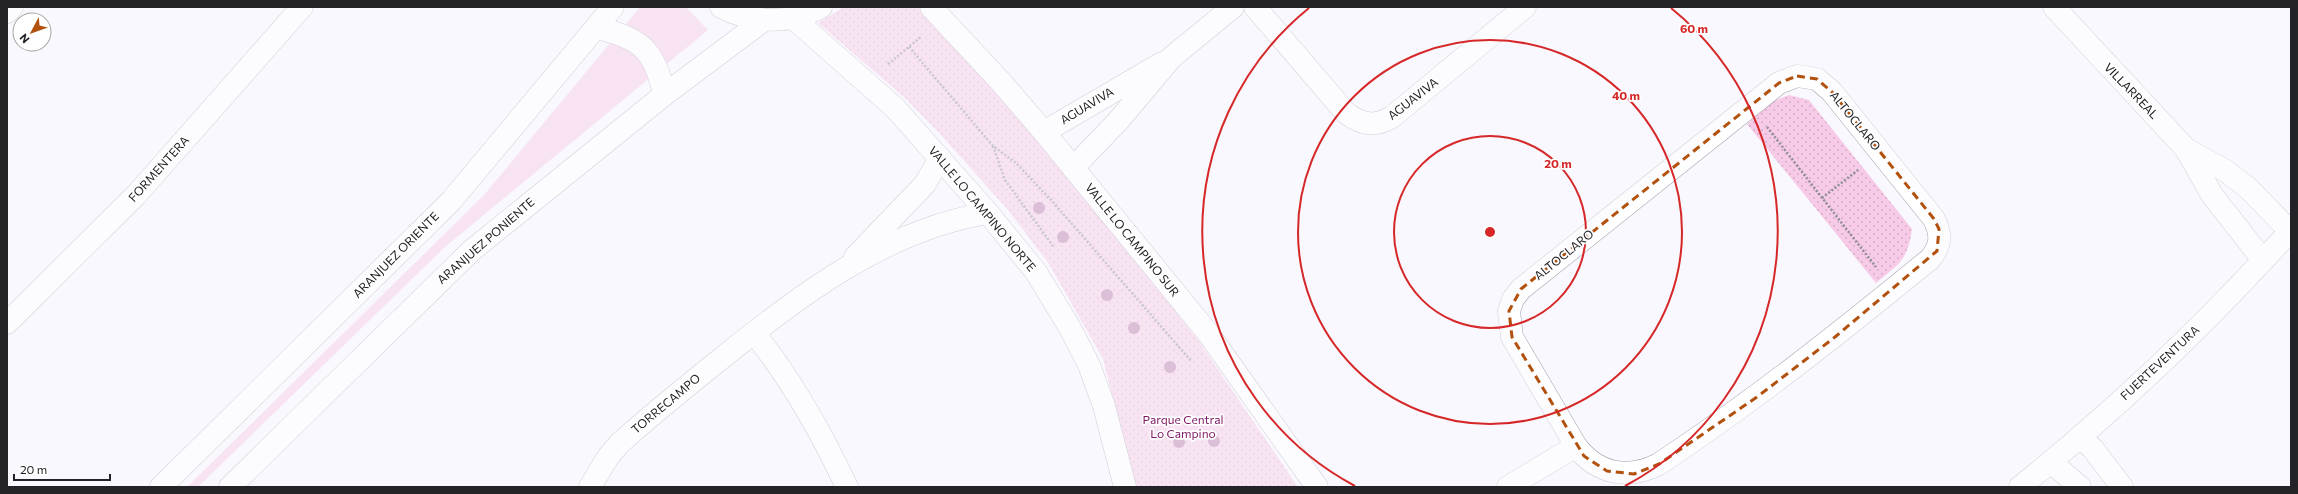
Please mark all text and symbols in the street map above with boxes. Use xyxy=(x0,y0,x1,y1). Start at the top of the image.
north arrow xyxy=(12,12,52,52)
text: 60 m xyxy=(1680,21,1708,35)
text: N xyxy=(16,32,32,46)
street label: VILLARREAL xyxy=(2102,60,2162,121)
street label: AGUAVIVA xyxy=(1385,74,1440,122)
street label: AGUAVIVA xyxy=(1057,84,1116,127)
text: 40 m xyxy=(1612,88,1640,102)
street label: ALTOCLARO xyxy=(1828,88,1884,153)
street label: FORMENTERA xyxy=(125,133,191,204)
street label: VALLE LO CAMPINO NORTE xyxy=(926,143,1039,274)
text: 20 m xyxy=(1544,156,1572,170)
street label: VALLE LO CAMPINO SUR xyxy=(1083,180,1183,299)
street label: ARANJUEZ PONIENTE xyxy=(434,194,537,287)
street label: ARANJUEZ ORIENTE xyxy=(349,208,442,301)
centre of rings xyxy=(1483,225,1497,239)
street label: ALTOCLARO xyxy=(1531,226,1596,282)
street label: FUERTEVENTURA xyxy=(2117,322,2202,402)
street label: TORRECAMPO xyxy=(628,370,703,436)
park label: Parque Central Lo Campino xyxy=(1142,412,1224,440)
scale bar xyxy=(14,456,110,482)
text: 20 m xyxy=(20,462,47,476)

